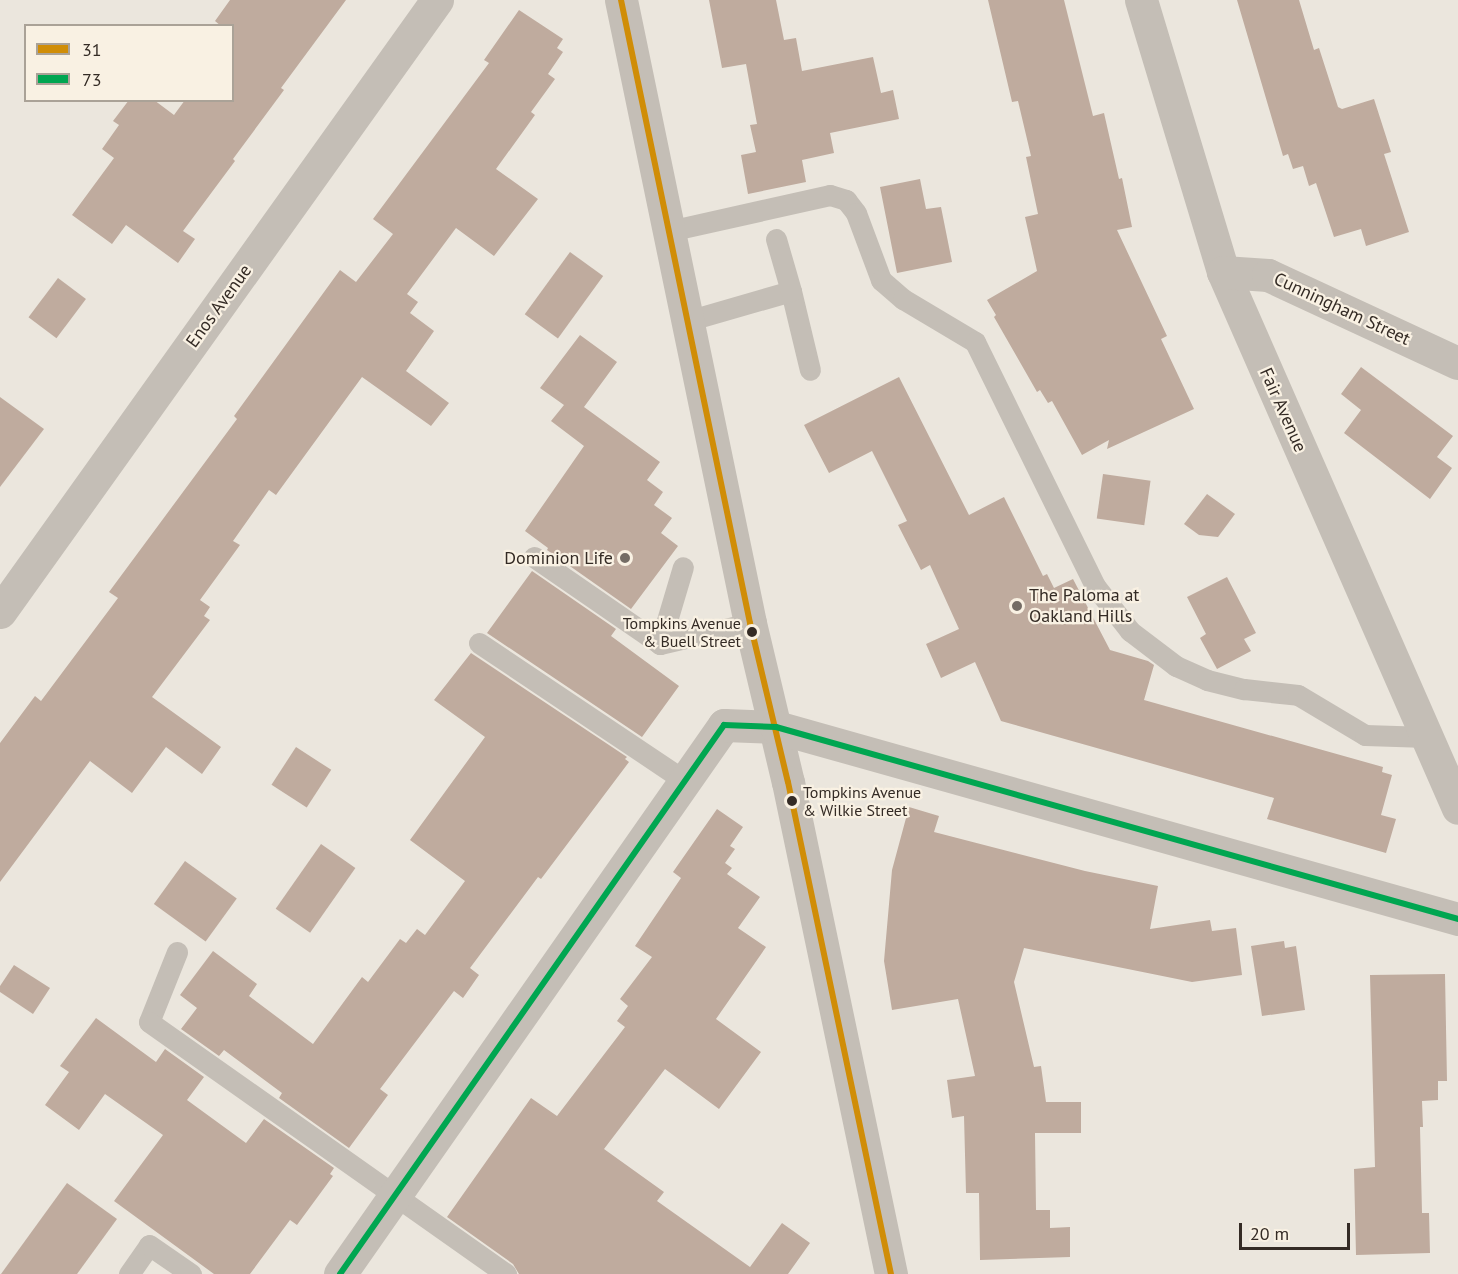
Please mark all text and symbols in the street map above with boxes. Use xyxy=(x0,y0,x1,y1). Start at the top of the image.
legend xyxy=(24,24,234,102)
text: 31 xyxy=(82,38,102,61)
text: 73 xyxy=(82,68,102,91)
street label: Enos Avenue xyxy=(182,260,256,352)
street label: Cunningham Street xyxy=(1270,268,1414,350)
street label: Fair Avenue xyxy=(1255,364,1311,456)
place label: Dominion Life xyxy=(504,547,613,569)
marker: Dominion Life xyxy=(618,551,632,565)
place label: The Paloma at Oakland Hills xyxy=(1029,585,1139,628)
marker: The Paloma at Oakland Hills xyxy=(1010,599,1024,613)
place label: Tompkins Avenue & Buell Street xyxy=(622,613,741,651)
marker: Tompkins Avenue & Buell Street xyxy=(746,626,758,638)
place label: Tompkins Avenue & Wilkie Street xyxy=(803,782,922,820)
marker: Tompkins Avenue & Wilkie Street xyxy=(786,795,798,807)
scale bar xyxy=(1242,1211,1353,1249)
text: 20 m xyxy=(1250,1222,1289,1245)

